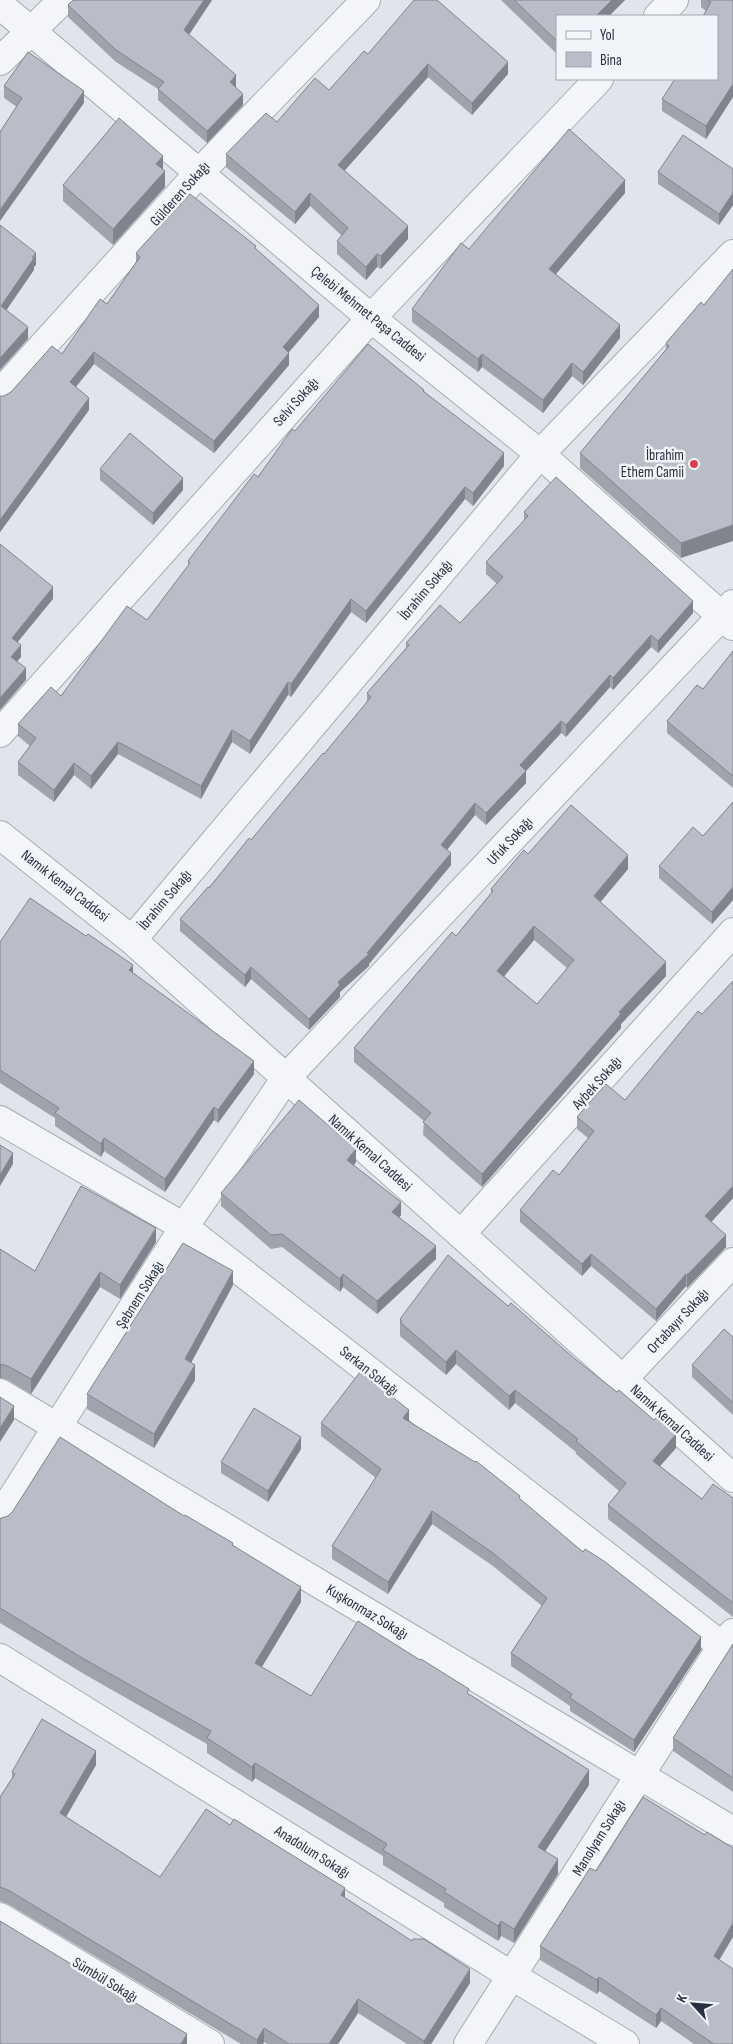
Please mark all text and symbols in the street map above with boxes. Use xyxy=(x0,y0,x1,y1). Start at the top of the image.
legend xyxy=(556,15,718,80)
text: Yol xyxy=(600,26,615,45)
text: Bina xyxy=(600,51,622,70)
street label: Gülderen Sokağı xyxy=(146,158,214,230)
street label: Çelebi Mehmet Paşa Caddesi xyxy=(307,262,429,366)
street label: Selvi Sokağı xyxy=(269,374,323,430)
place label: İbrahim Ethem Camii xyxy=(621,446,684,482)
marker: İbrahim Ethem Camii xyxy=(688,458,700,470)
street label: İbrahim Sokağı xyxy=(395,556,457,624)
street label: Ufuk Sokağı xyxy=(483,813,537,869)
street label: Namık Kemal Caddesi xyxy=(17,846,113,926)
street label: İbrahim Sokağı xyxy=(134,866,196,934)
street label: Aybek Sokağı xyxy=(567,1052,626,1114)
street label: Namık Kemal Caddesi xyxy=(324,1110,416,1196)
street label: Şebnem Sokağı xyxy=(112,1258,168,1332)
street label: Ortabayır Sokağı xyxy=(643,1284,713,1358)
street label: Serkan Sokağı xyxy=(336,1342,402,1400)
street label: Namık Kemal Caddesi xyxy=(626,1380,718,1466)
street label: Kuşkonmaz Sokağı xyxy=(322,1580,412,1644)
street label: Manolyam Sokağı xyxy=(568,1796,630,1880)
street label: Anadolum Sokağı xyxy=(270,1821,353,1883)
street label: Sümbül Sokağı xyxy=(69,1953,141,2007)
north arrow xyxy=(668,1979,718,2029)
text: K xyxy=(673,1992,691,2005)

